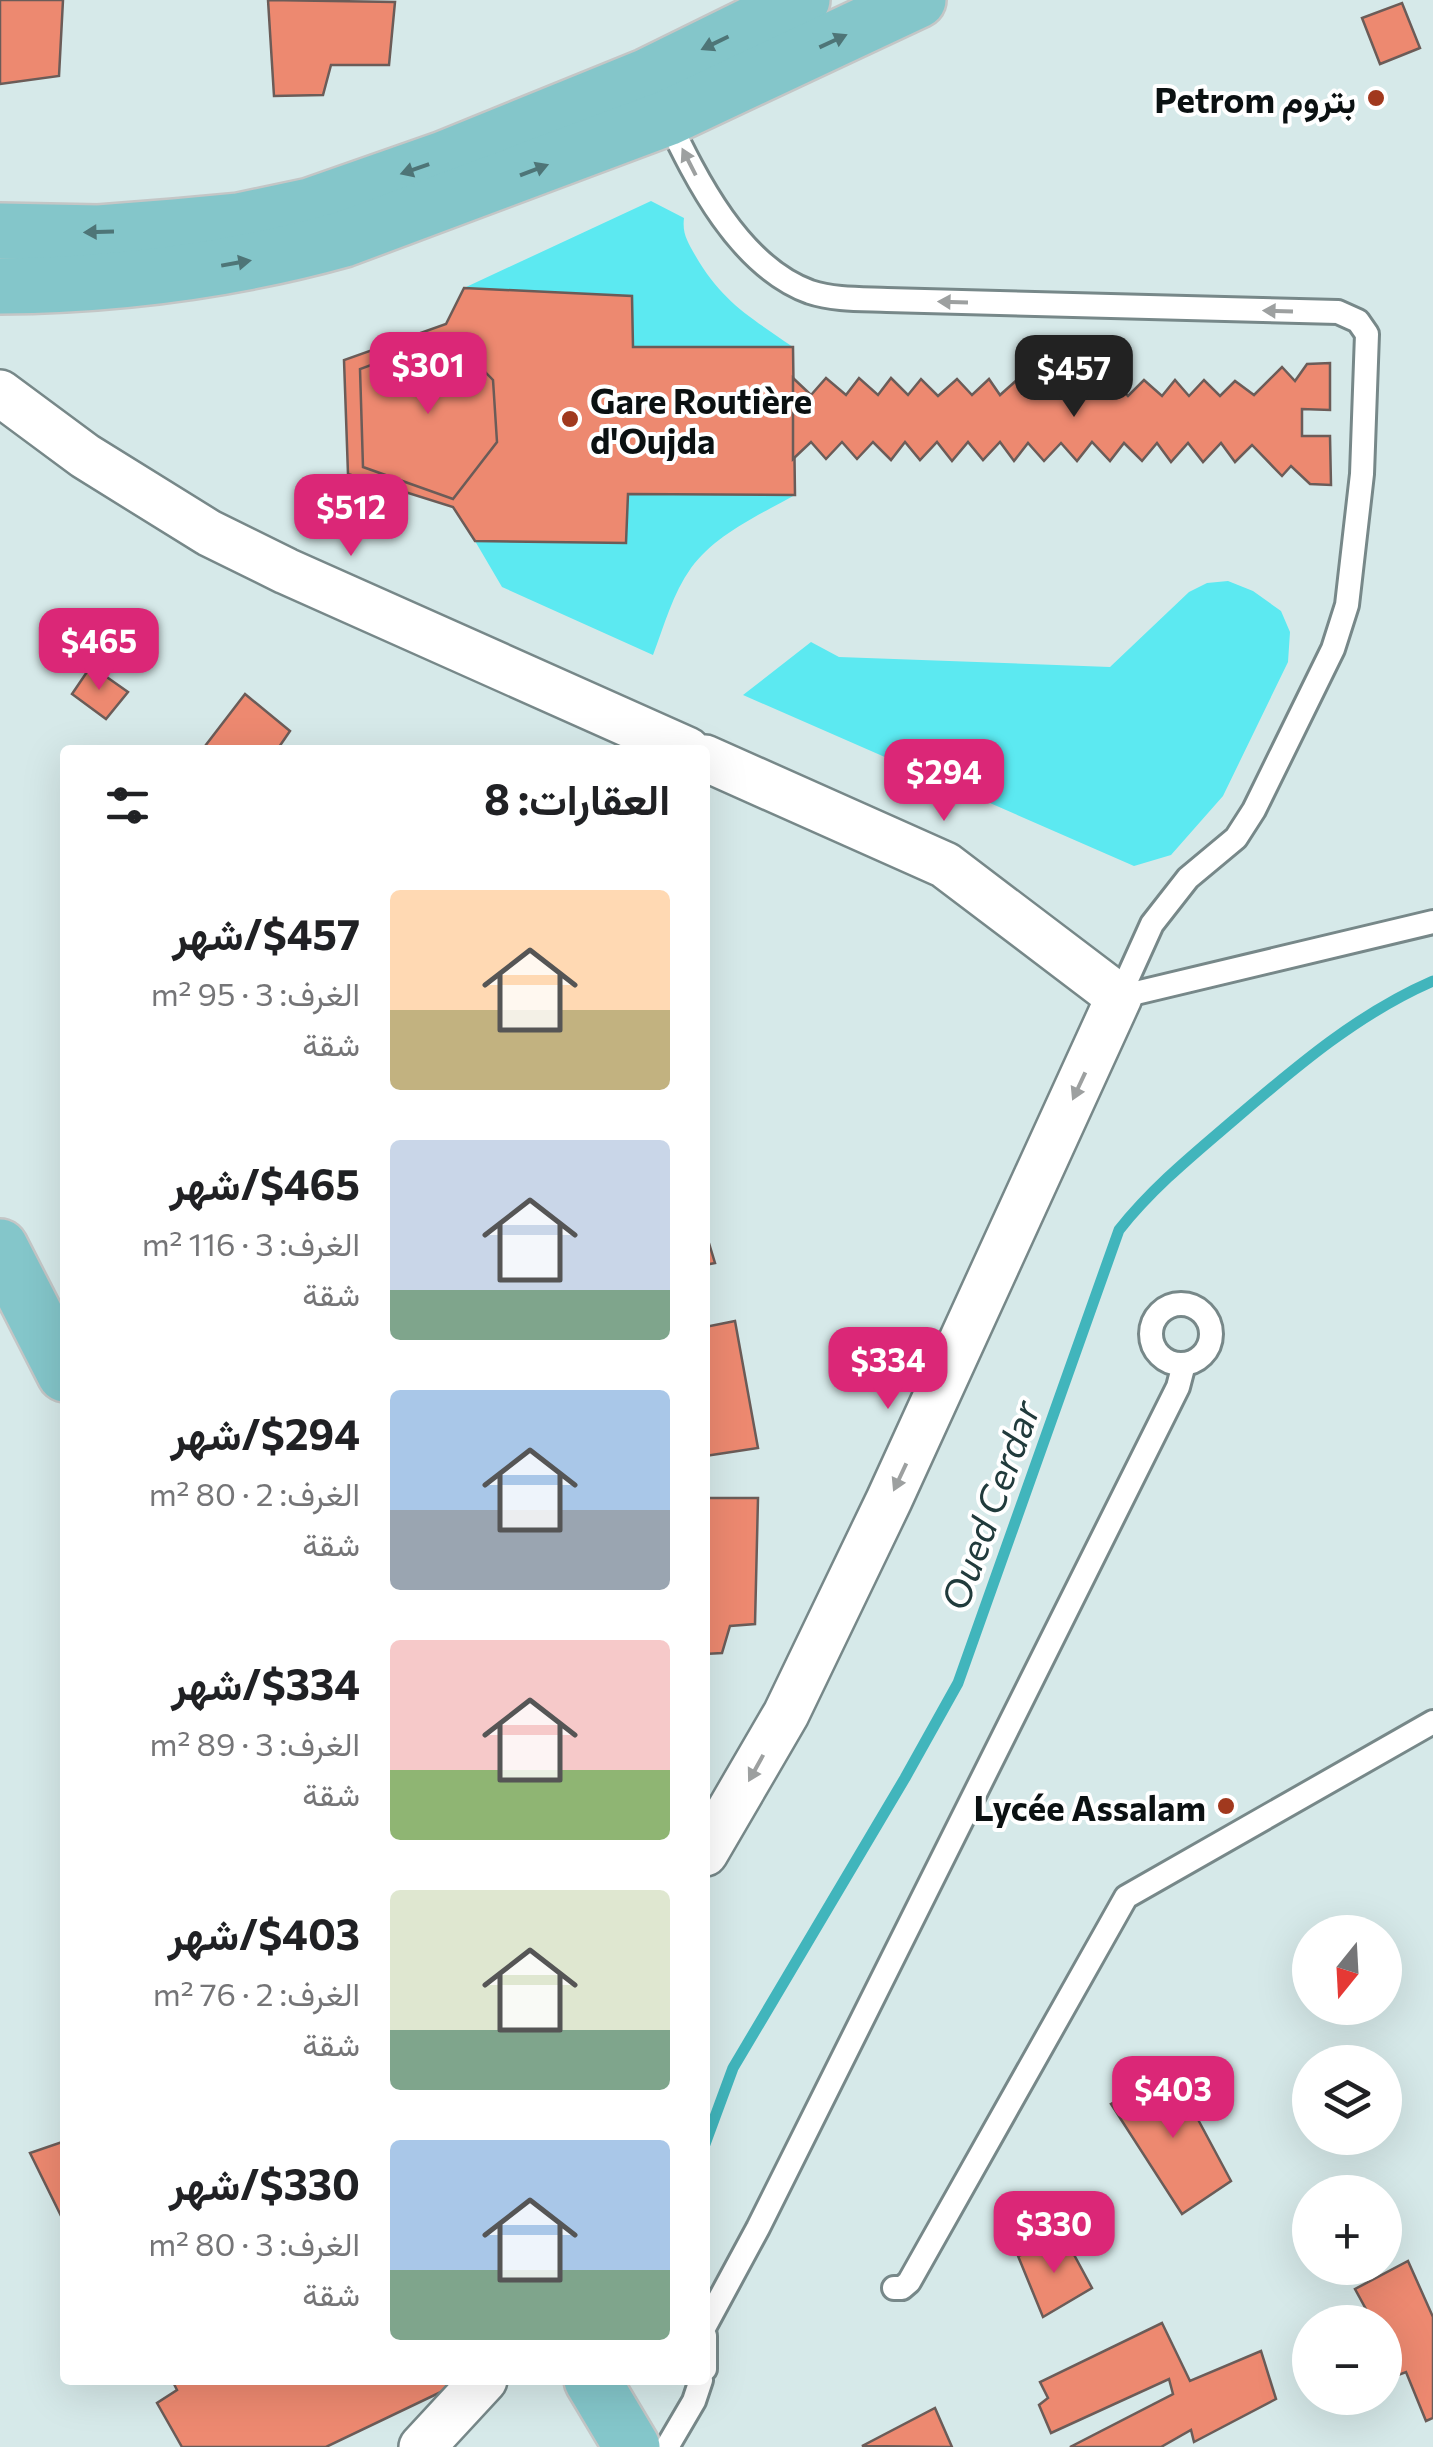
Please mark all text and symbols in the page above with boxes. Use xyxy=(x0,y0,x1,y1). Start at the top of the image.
one-way arrow xyxy=(819,33,848,50)
one-way arrow xyxy=(700,34,729,51)
place label: Petrom بتروم xyxy=(1154,77,1356,124)
marker: Petrom بتروم xyxy=(1365,87,1387,109)
one-way arrow xyxy=(681,148,698,177)
one-way arrow xyxy=(520,162,550,177)
one-way arrow xyxy=(400,163,430,178)
one-way arrow xyxy=(82,224,114,240)
one-way arrow xyxy=(221,255,252,270)
one-way arrow xyxy=(937,293,969,309)
one-way arrow xyxy=(1262,302,1294,318)
pin: $301 xyxy=(369,332,487,417)
pin: $457 xyxy=(1015,335,1133,420)
text: $301 xyxy=(392,344,464,384)
text: $457 xyxy=(1037,347,1111,387)
place label: Gare Routière d'Oujda xyxy=(590,378,812,461)
marker: Gare Routière d'Oujda xyxy=(559,408,581,430)
pin: $512 xyxy=(292,474,410,559)
text: $512 xyxy=(316,486,386,526)
pin: $465 xyxy=(40,608,158,693)
text: $465 xyxy=(61,620,137,660)
pin: $294 xyxy=(885,739,1003,824)
text: $294 xyxy=(906,751,982,791)
text: العقارات: 8 xyxy=(484,772,670,824)
icon: filters xyxy=(100,778,155,833)
text: $457/شهر xyxy=(172,907,360,959)
icon: home xyxy=(470,930,590,1050)
text: الغرف: 3 · 95 m² xyxy=(151,973,360,1013)
text: شقة xyxy=(302,1023,360,1063)
one-way arrow xyxy=(1071,1071,1087,1101)
text: $465/شهر xyxy=(170,1157,360,1209)
icon: home xyxy=(470,1180,590,1300)
text: الغرف: 3 · 116 m² xyxy=(142,1223,360,1263)
text: شقة xyxy=(302,1273,360,1313)
pin: $334 xyxy=(829,1327,947,1412)
text: $334 xyxy=(850,1339,926,1379)
water label: Oued Cerdar xyxy=(929,1392,1049,1616)
text: $294/شهر xyxy=(170,1407,360,1459)
icon: home xyxy=(470,1430,590,1550)
one-way arrow xyxy=(891,1463,908,1492)
text: الغرف: 2 · 80 m² xyxy=(149,1473,360,1513)
text: شقة xyxy=(302,1523,360,1563)
text: $334/شهر xyxy=(171,1657,360,1709)
icon: home xyxy=(470,1680,590,1800)
text: الغرف: 3 · 89 m² xyxy=(150,1723,360,1763)
one-way arrow xyxy=(747,1754,765,1782)
text: شقة xyxy=(302,1773,360,1813)
place label: Lycée Assalam xyxy=(973,1785,1206,1828)
marker: Lycée Assalam xyxy=(1215,1795,1237,1817)
text: $403/شهر xyxy=(168,1907,360,1959)
north arrow xyxy=(1292,1915,1402,2025)
map controls xyxy=(1292,1915,1402,2415)
icon: home xyxy=(470,1930,590,2050)
text: الغرف: 2 · 76 m² xyxy=(153,1973,360,2013)
text: شقة xyxy=(302,2023,360,2063)
button: layers xyxy=(1292,2045,1402,2155)
pin: $403 xyxy=(1114,2056,1232,2141)
text: $403 xyxy=(1134,2068,1212,2108)
text: $330/شهر xyxy=(169,2157,360,2209)
button: + xyxy=(1292,2175,1402,2285)
icon: home xyxy=(470,2180,590,2300)
pin: $330 xyxy=(995,2191,1113,2276)
text: $330 xyxy=(1016,2203,1092,2243)
text: الغرف: 3 · 80 m² xyxy=(148,2223,360,2263)
text: شقة xyxy=(302,2273,360,2313)
button: − xyxy=(1292,2305,1402,2415)

